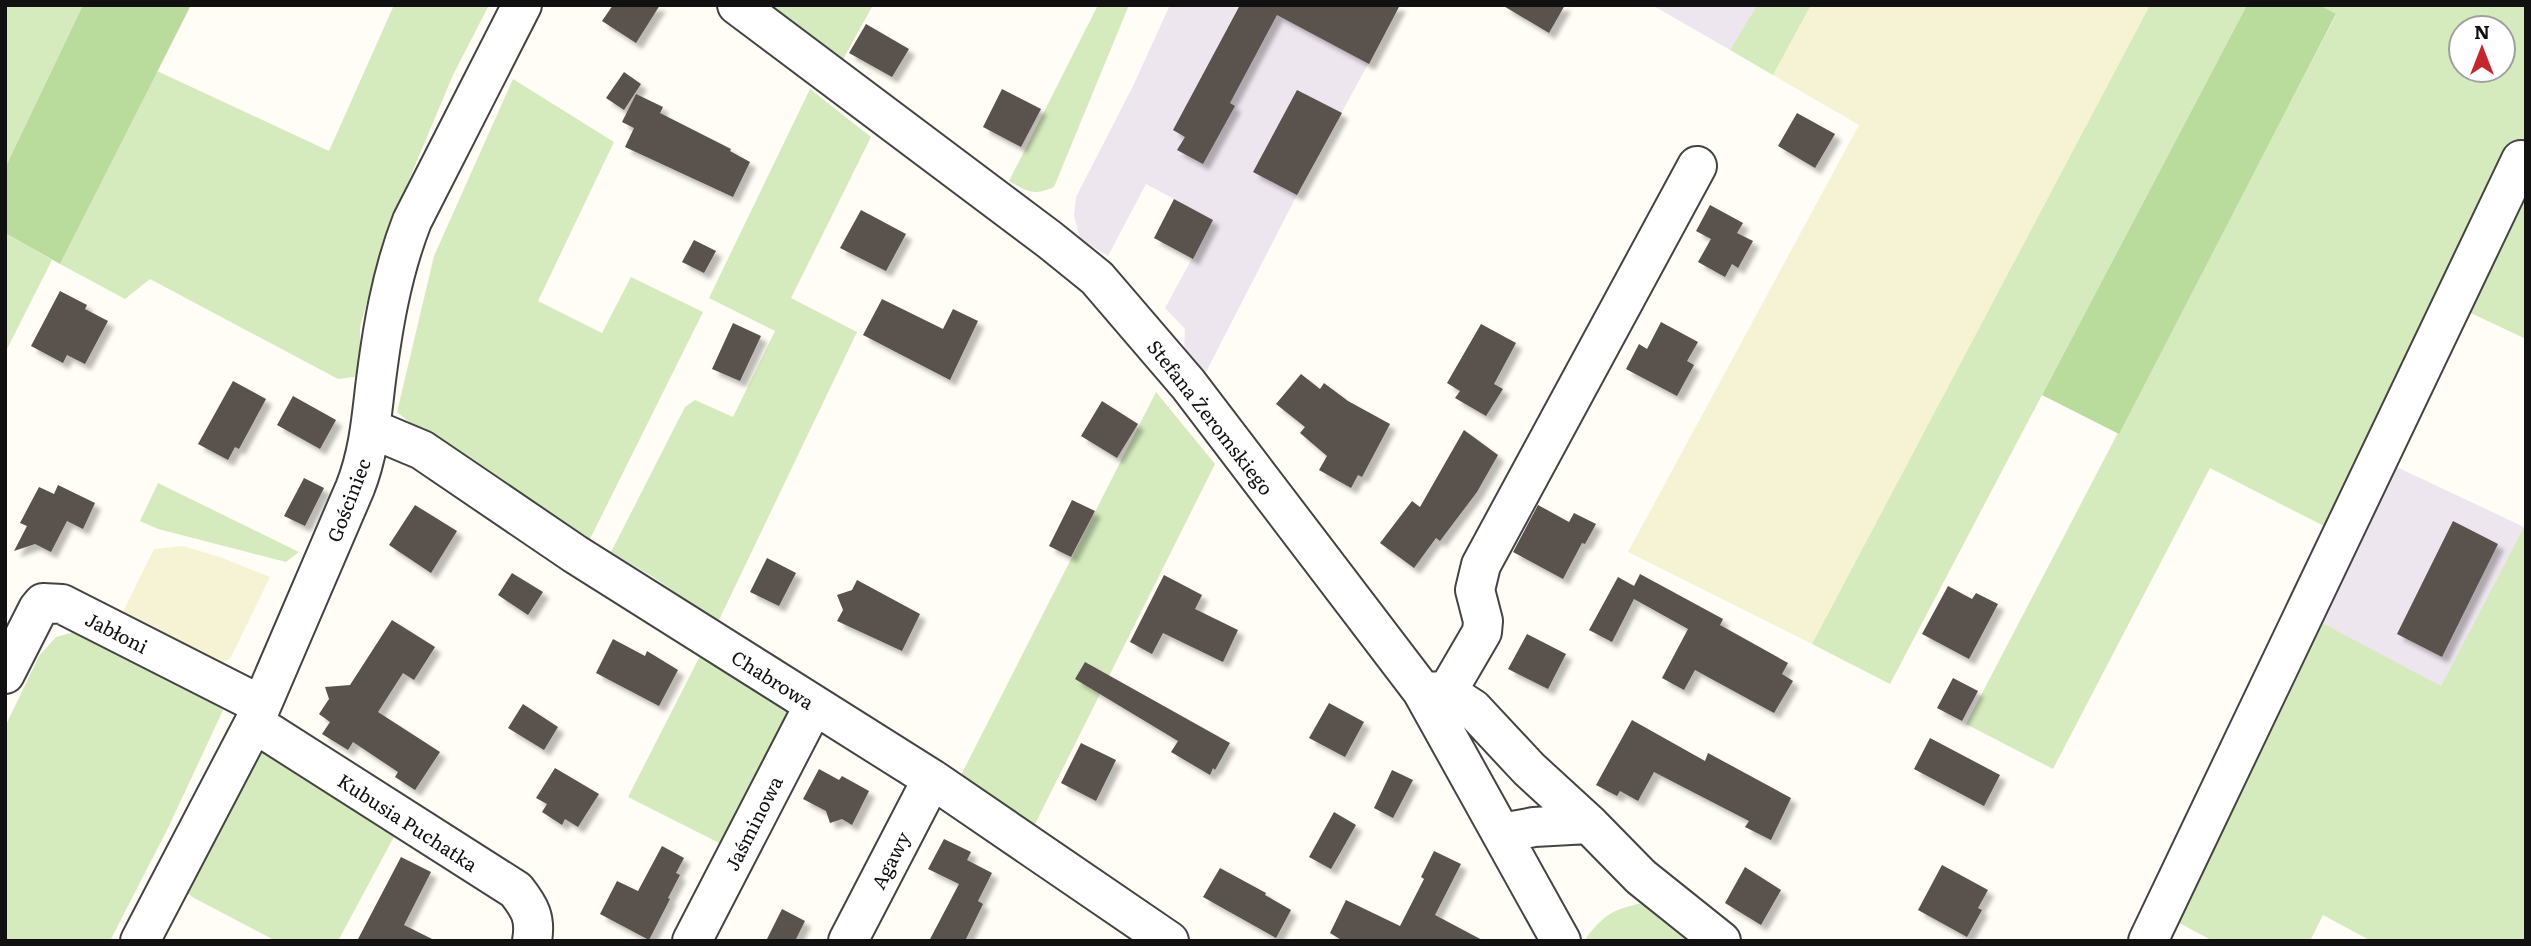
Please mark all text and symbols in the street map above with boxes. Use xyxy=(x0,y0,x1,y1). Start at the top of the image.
north arrow xyxy=(2447,14,2517,84)
text: N xyxy=(2474,17,2490,45)
street label: Stefana Żeromskiego xyxy=(1141,333,1281,501)
street label: Gościniec xyxy=(319,454,377,546)
street label: Jabłoni xyxy=(81,604,153,660)
street label: Chabrowa xyxy=(726,643,820,716)
street label: Kubusia Puchatka xyxy=(332,766,484,878)
street label: Jaśminowa xyxy=(717,770,789,875)
street label: Agawy xyxy=(864,826,916,894)

